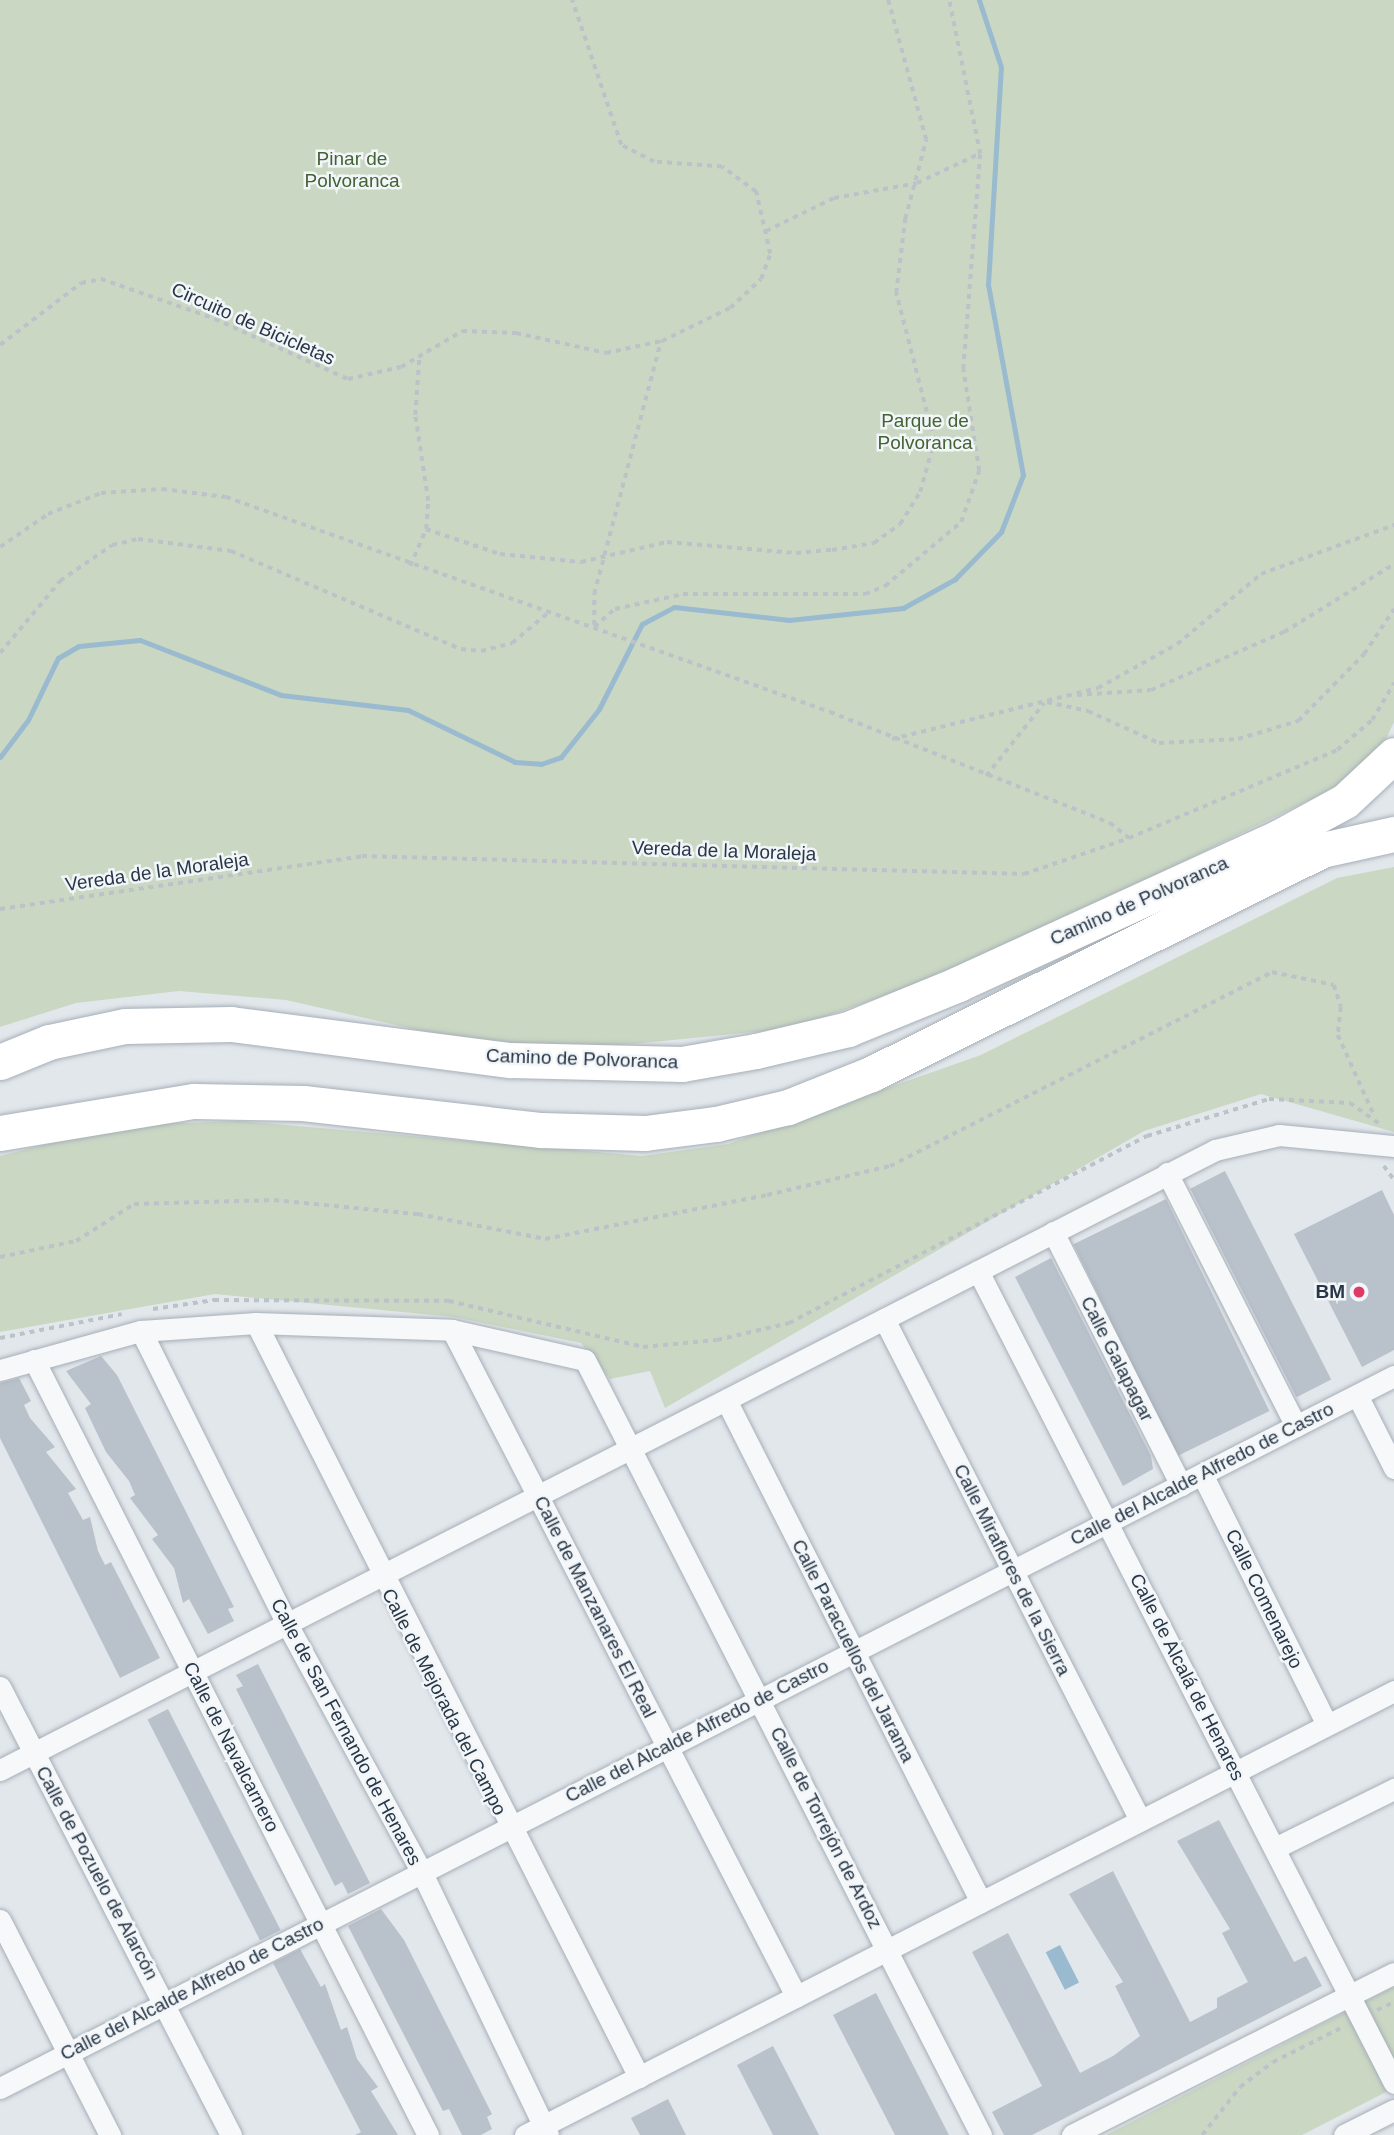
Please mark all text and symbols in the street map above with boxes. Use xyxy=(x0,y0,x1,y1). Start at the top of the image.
park label: Pinar de Polvoranca xyxy=(304,148,400,192)
street label: Circuito de Bicicletas xyxy=(168,278,338,370)
park label: Parque de Polvoranca xyxy=(877,410,973,454)
street label: Vereda de la Moraleja xyxy=(631,836,817,866)
street label: Vereda de la Moraleja xyxy=(64,848,250,896)
street label: Camino de Polvoranca xyxy=(1047,851,1231,951)
street label: Camino de Polvoranca xyxy=(486,1044,678,1074)
place label: BM xyxy=(1315,1281,1345,1303)
marker: BM xyxy=(1351,1284,1367,1300)
street label: Calle Galapagar xyxy=(1076,1293,1158,1425)
street label: Calle del Alcalde Alfredo de Castro xyxy=(1066,1397,1338,1551)
street label: Calle Miraflores de la Sierra xyxy=(949,1460,1075,1680)
street label: Calle de Manzanares El Real xyxy=(529,1492,661,1722)
street label: Calle Comenarejo xyxy=(1220,1526,1308,1672)
street label: Calle Paracuellos del Jarama xyxy=(787,1536,919,1766)
street label: Calle de Alcalá de Henares xyxy=(1125,1569,1249,1785)
street label: Calle de Mejorada del Campo xyxy=(377,1585,511,1819)
street label: Calle de San Fernando de Henares xyxy=(266,1595,426,1869)
street label: Calle del Alcalde Alfredo de Castro xyxy=(561,1654,833,1808)
street label: Calle de Navalcarnero xyxy=(178,1658,284,1836)
street label: Calle de Torrejón de Ardoz xyxy=(765,1723,887,1933)
street label: Calle de Pozuelo de Alarcón xyxy=(31,1762,163,1984)
street label: Calle del Alcalde Alfredo de Castro xyxy=(56,1912,328,2066)

